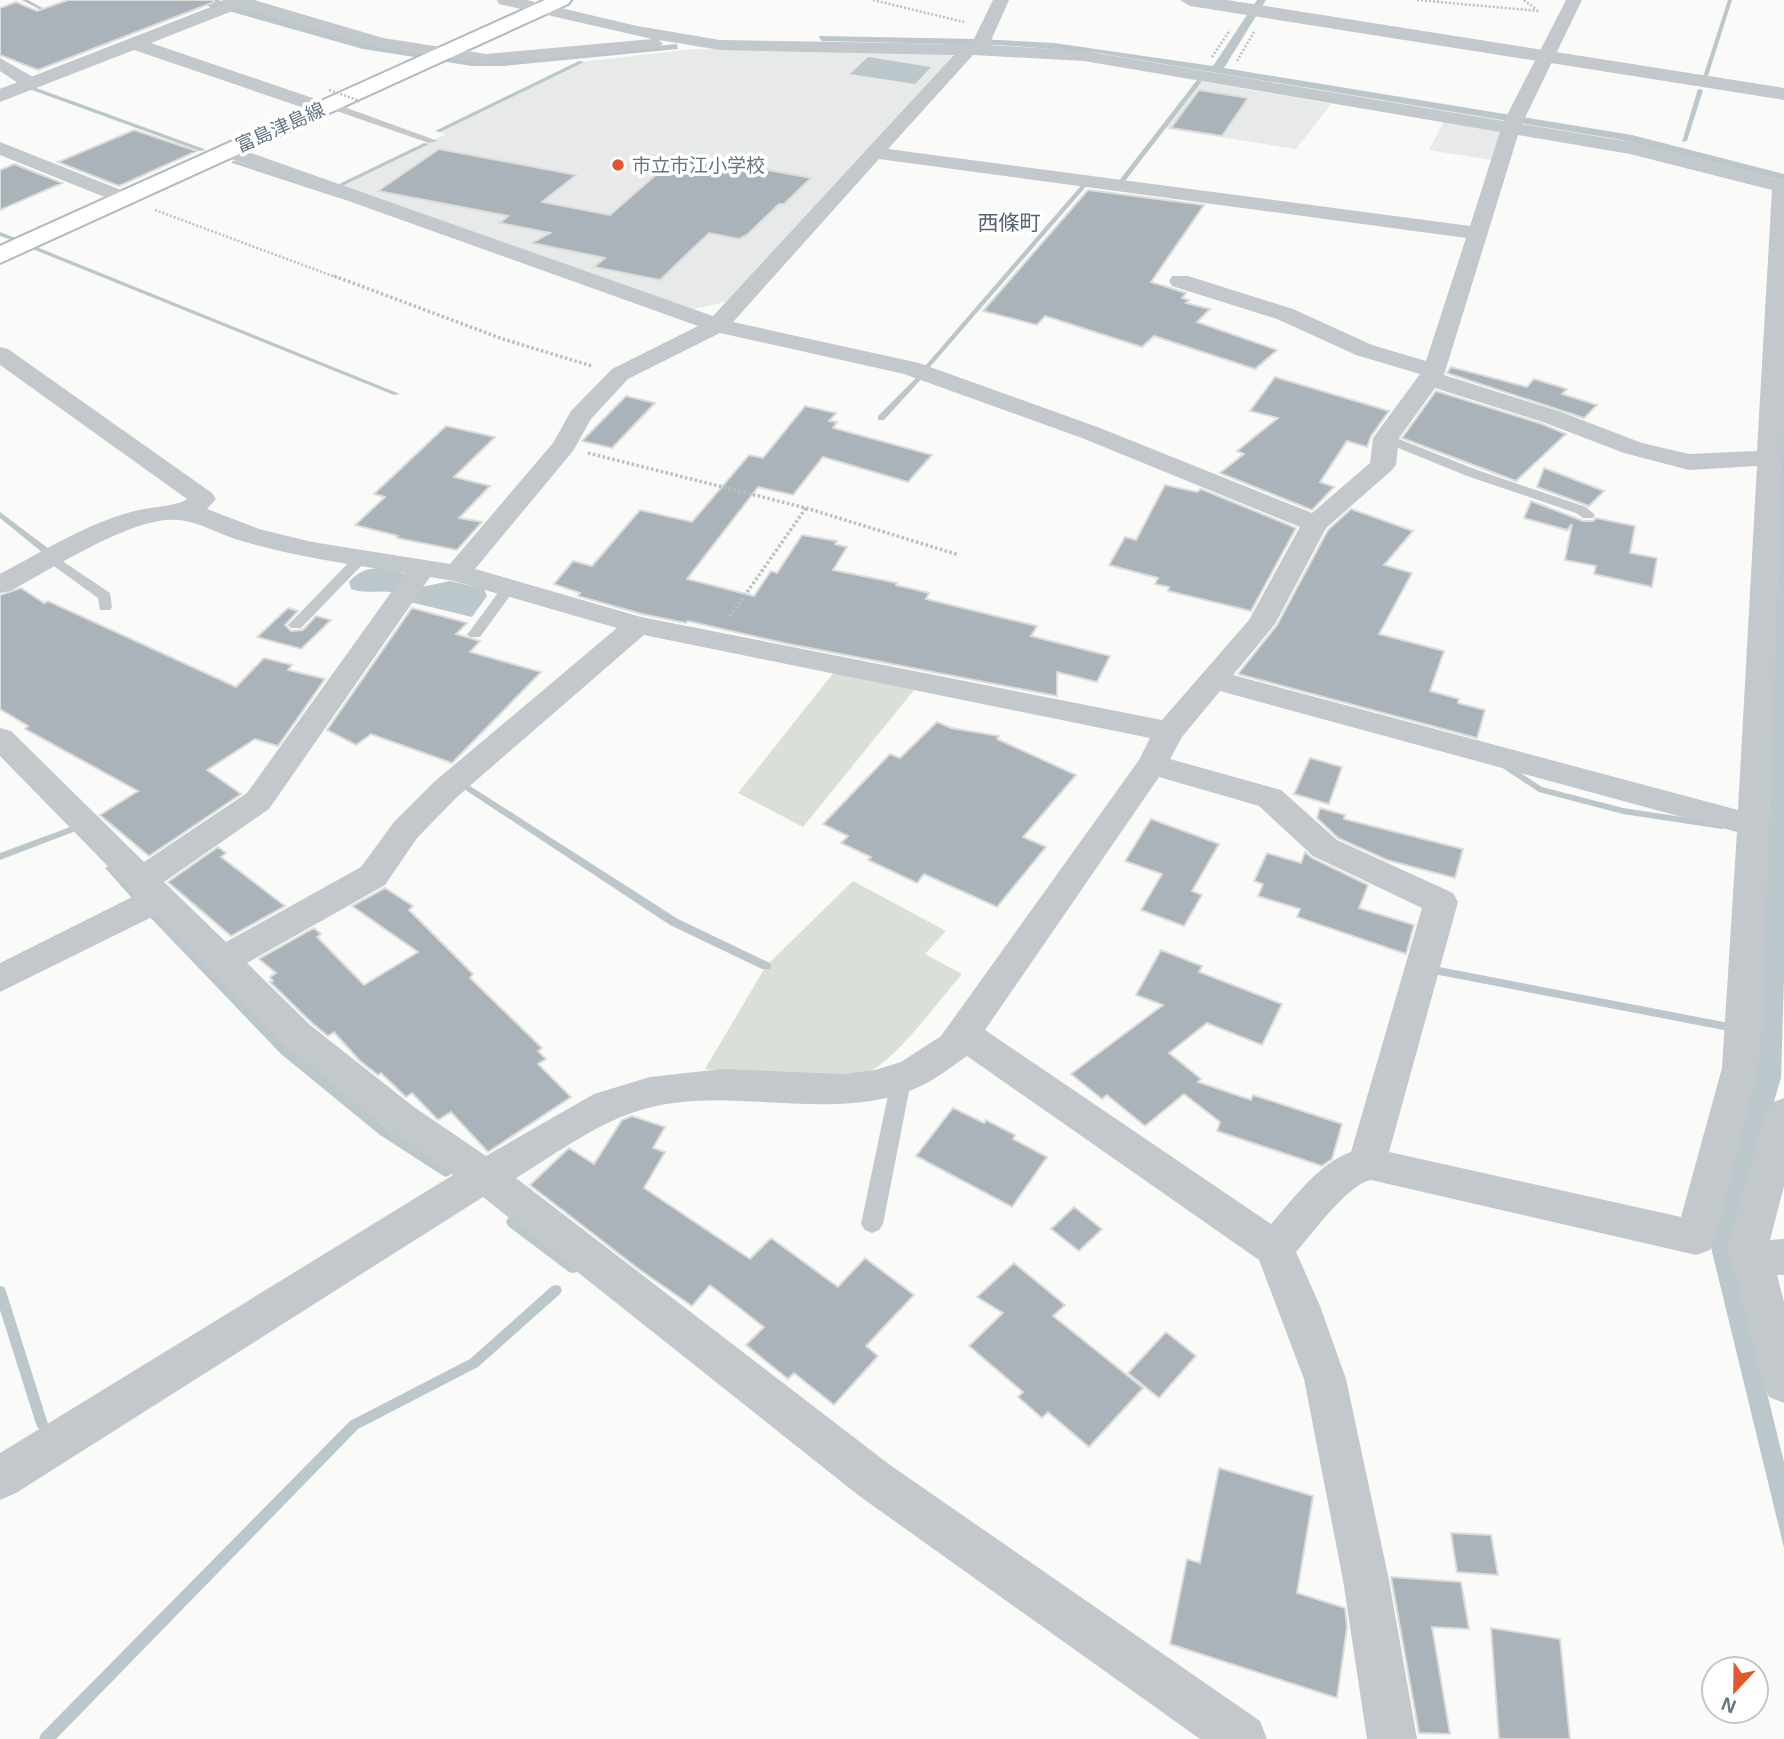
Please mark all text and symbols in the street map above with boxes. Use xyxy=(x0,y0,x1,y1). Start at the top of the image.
street label: 富島津島線 xyxy=(233,99,328,156)
place label: 市立市江小学校 xyxy=(632,155,765,176)
marker: 市立市江小学校 xyxy=(610,157,626,173)
district label: 西條町 xyxy=(978,211,1041,234)
north arrow xyxy=(1700,1655,1770,1725)
text: N xyxy=(1719,1693,1739,1718)

